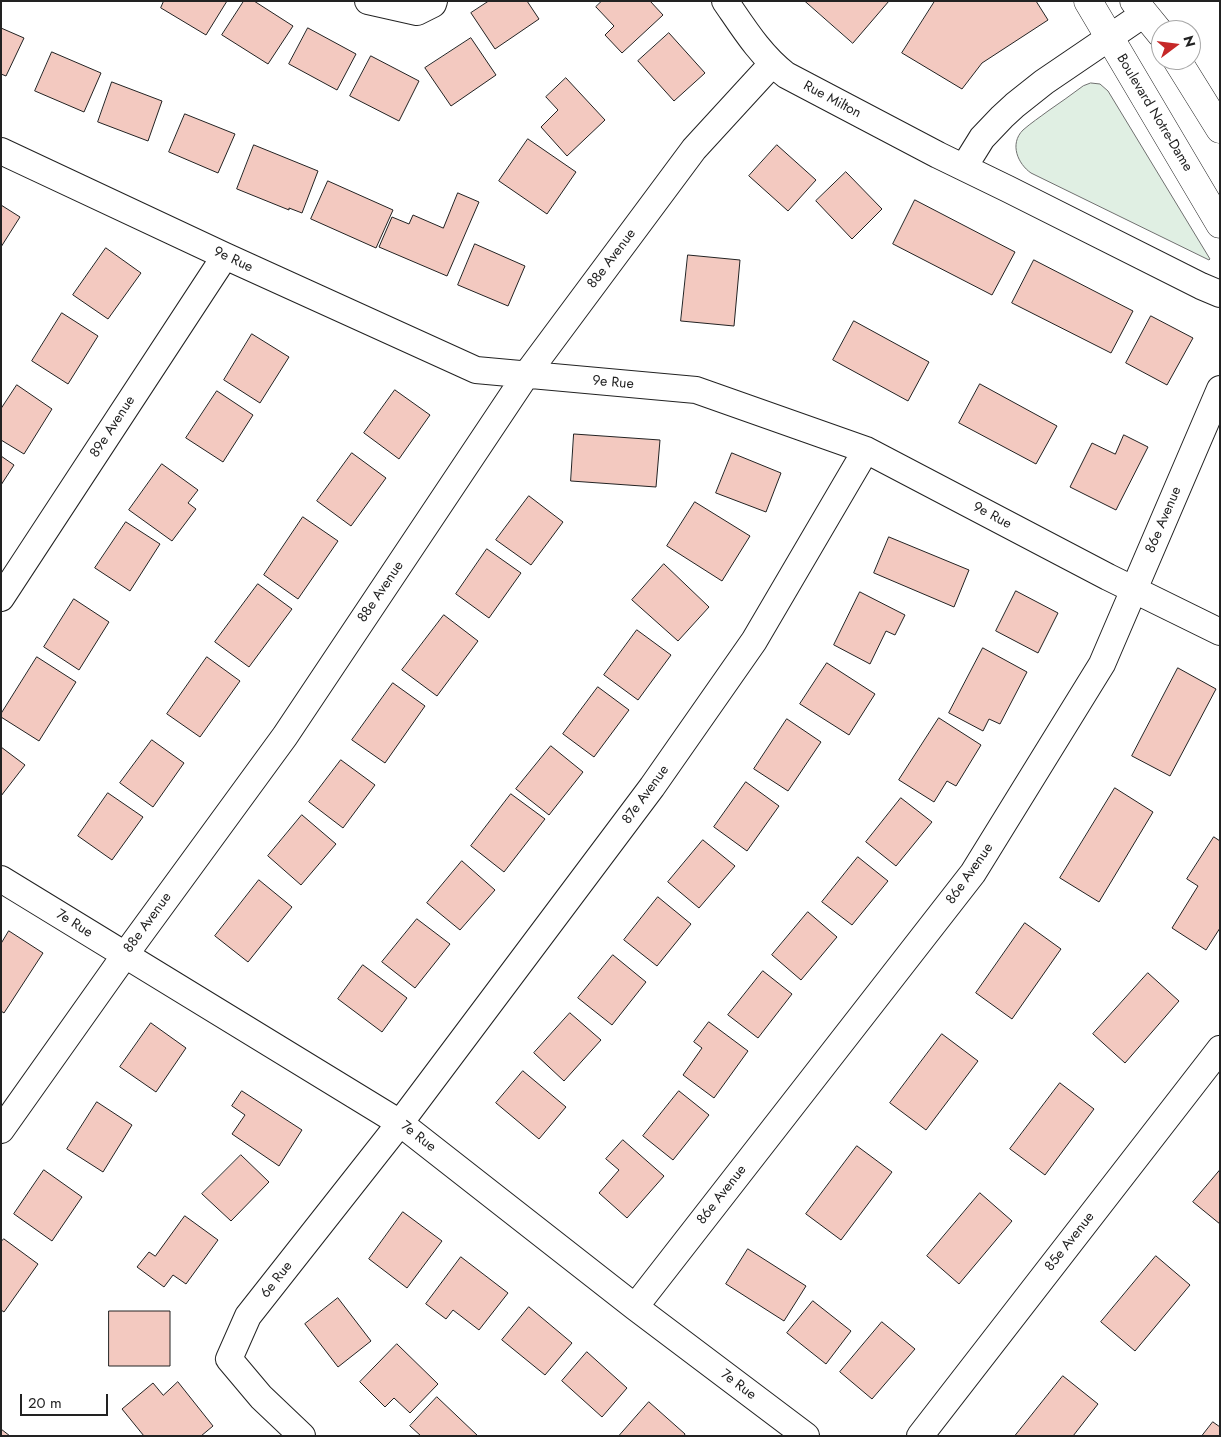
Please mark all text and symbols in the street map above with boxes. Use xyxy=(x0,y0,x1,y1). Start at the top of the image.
north arrow xyxy=(1151,20,1201,70)
text: N xyxy=(1178,33,1201,49)
street label: Boulevard Notre-Dame xyxy=(1112,51,1196,175)
street label: Rue Milton xyxy=(800,78,864,122)
street label: 88e Avenue xyxy=(584,226,640,292)
street label: 9e Rue xyxy=(211,244,255,276)
street label: 9e Rue xyxy=(592,373,634,393)
street label: 89e Avenue xyxy=(87,393,139,461)
street label: 86e Avenue xyxy=(1142,484,1186,556)
street label: 9e Rue xyxy=(970,499,1014,533)
street label: 88e Avenue xyxy=(354,558,408,626)
street label: 87e Avenue xyxy=(619,762,673,828)
street label: 86e Avenue xyxy=(943,840,997,908)
street label: 88e Avenue xyxy=(121,890,175,956)
street label: 7e Rue xyxy=(53,906,95,942)
street label: 7e Rue xyxy=(397,1118,439,1156)
street label: 86e Avenue xyxy=(694,1162,750,1228)
street label: 85e Avenue xyxy=(1042,1209,1098,1275)
street label: 6e Rue xyxy=(257,1258,297,1302)
street label: 7e Rue xyxy=(717,1366,759,1404)
scale bar xyxy=(22,1384,110,1416)
text: 20 m xyxy=(28,1392,62,1414)

